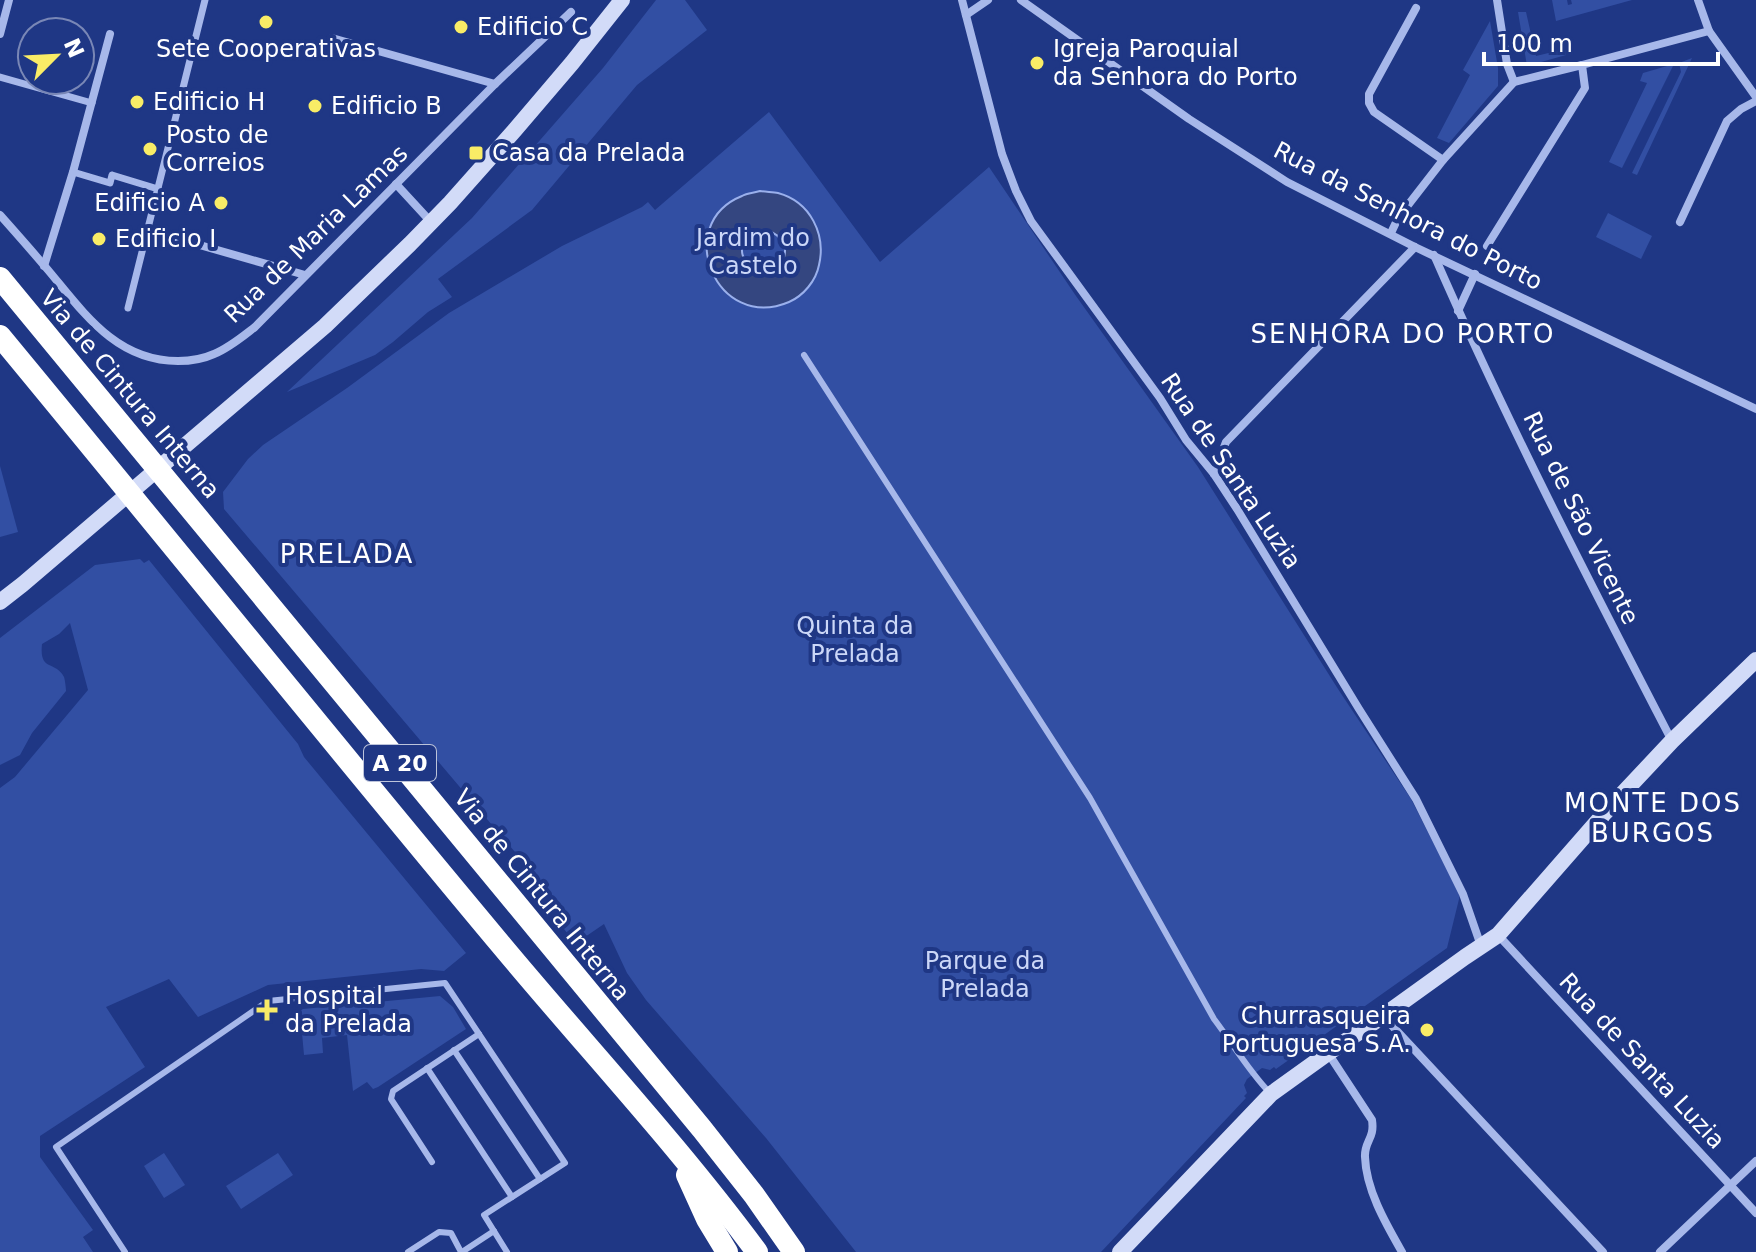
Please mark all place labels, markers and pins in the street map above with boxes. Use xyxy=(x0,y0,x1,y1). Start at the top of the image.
marker: Sete Cooperativas xyxy=(257,13,275,31)
place label: Edificio C xyxy=(477,13,588,41)
marker: Edificio C xyxy=(452,18,470,36)
place label: Sete Cooperativas xyxy=(156,35,376,63)
place label: Igreja Paroquial da Senhora do Porto xyxy=(1053,35,1298,91)
marker: Igreja Paroquial da Senhora do Porto xyxy=(1028,54,1046,72)
place label: Edificio H xyxy=(153,88,265,116)
place label: Edificio B xyxy=(331,92,442,120)
marker: Edificio H xyxy=(128,93,146,111)
marker: Edificio B xyxy=(306,97,324,115)
place label: Posto de Correios xyxy=(166,121,269,177)
place label: Casa da Prelada xyxy=(492,139,685,167)
marker: Posto de Correios xyxy=(141,140,159,158)
marker: Casa da Prelada xyxy=(467,144,485,162)
place label: Edificio A xyxy=(94,189,206,217)
marker: Edificio A xyxy=(212,194,230,212)
place label: Edificio I xyxy=(115,225,216,253)
marker: Edificio I xyxy=(90,230,108,248)
place label: Hospital da Prelada xyxy=(285,982,412,1038)
marker: Hospital da Prelada xyxy=(256,999,278,1021)
place label: Churrasqueira Portuguesa S.A. xyxy=(1222,1002,1411,1058)
marker: Churrasqueira Portuguesa S.A. xyxy=(1418,1021,1436,1039)

